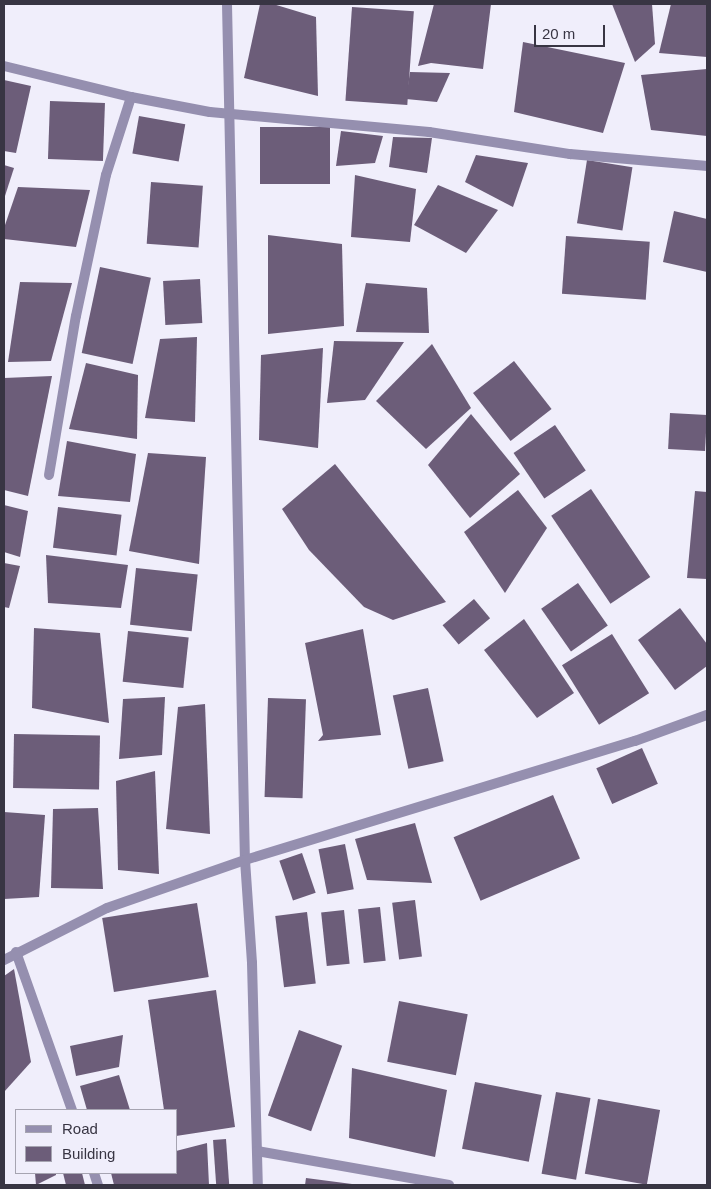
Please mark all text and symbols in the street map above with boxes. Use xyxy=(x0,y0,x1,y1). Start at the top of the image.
scale bar xyxy=(536,15,607,47)
text: 20 m xyxy=(542,25,575,42)
legend xyxy=(15,1109,178,1174)
text: Road xyxy=(62,1120,98,1137)
text: Building xyxy=(62,1145,115,1162)

